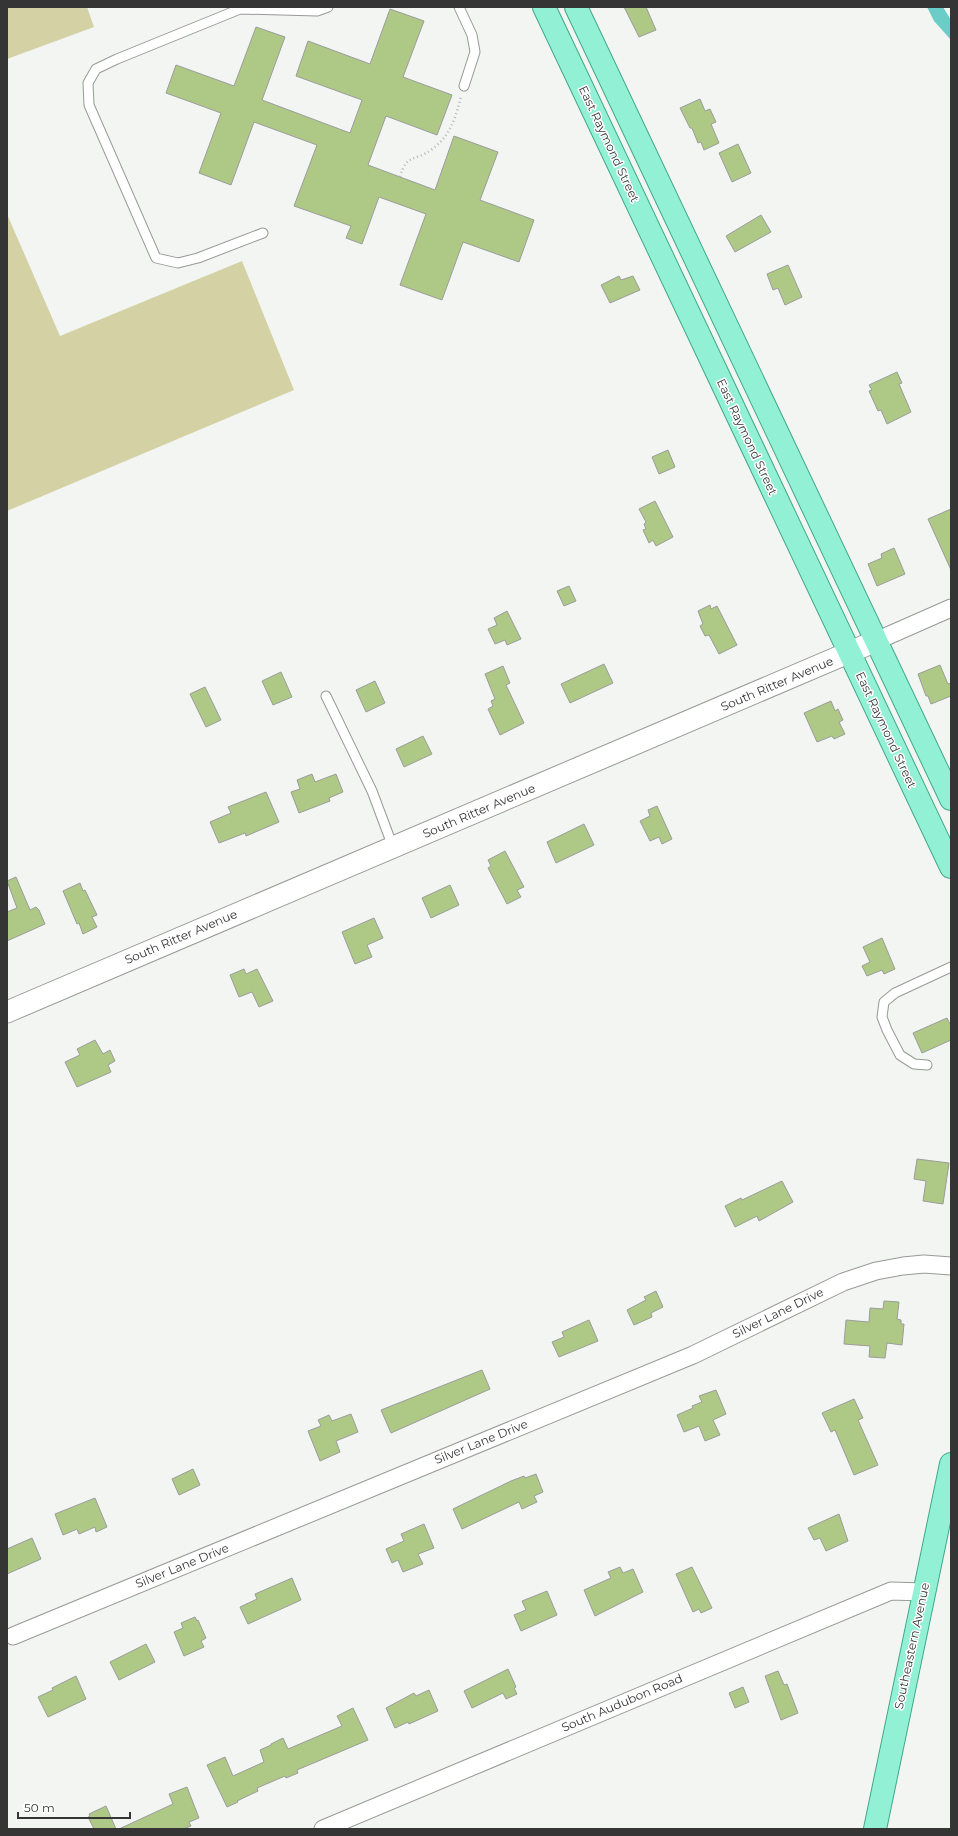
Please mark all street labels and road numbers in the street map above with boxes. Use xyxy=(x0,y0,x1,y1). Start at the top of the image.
street label: East Raymond Street xyxy=(576,83,643,205)
street label: East Raymond Street xyxy=(714,376,781,498)
street label: South Ritter Avenue xyxy=(718,653,835,714)
street label: East Raymond Street xyxy=(853,669,920,791)
street label: South Ritter Avenue xyxy=(420,780,537,841)
street label: South Ritter Avenue xyxy=(122,906,239,967)
street label: Silver Lane Drive xyxy=(730,1284,826,1341)
street label: Silver Lane Drive xyxy=(432,1416,530,1467)
street label: Silver Lane Drive xyxy=(133,1540,231,1591)
street label: Southeastern Avenue xyxy=(891,1581,932,1711)
street label: South Audubon Road xyxy=(559,1670,685,1735)

